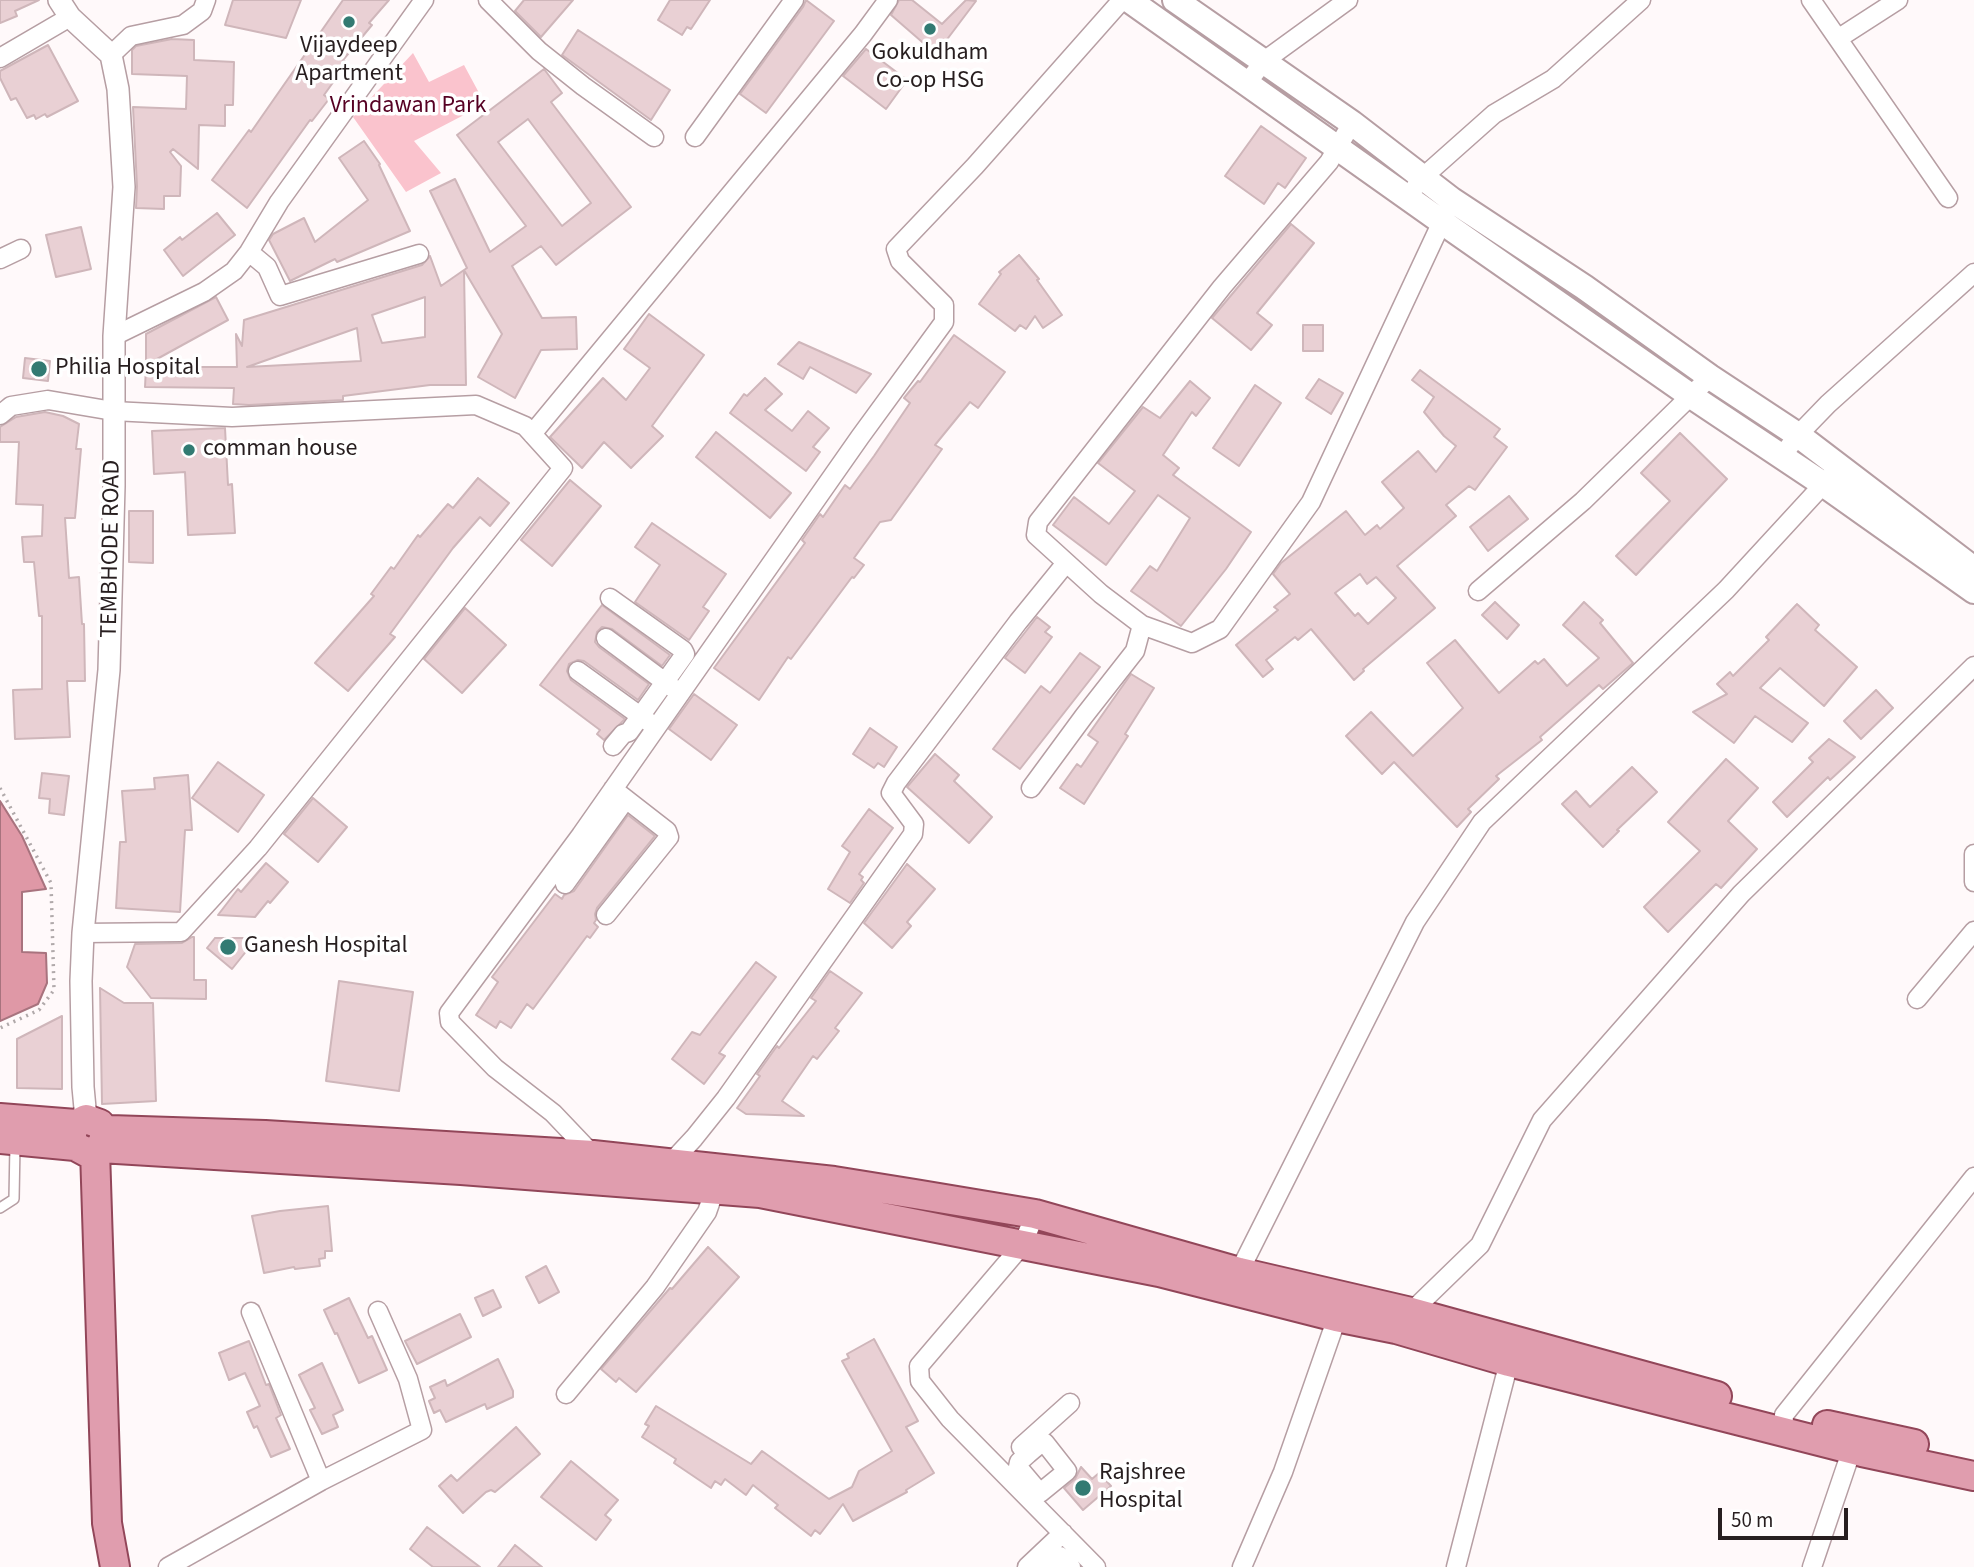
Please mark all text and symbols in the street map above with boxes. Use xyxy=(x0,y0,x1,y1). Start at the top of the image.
marker: Vijaydeep Apartment xyxy=(341,14,357,30)
marker: Gokuldham Co-op HSG xyxy=(922,21,938,37)
place label: Vijaydeep Apartment xyxy=(295,33,403,89)
place label: Gokuldham Co-op HSG xyxy=(872,40,988,96)
park label: Vrindawan Park xyxy=(330,93,486,121)
place label: Philia Hospital xyxy=(55,355,200,383)
marker: Philia Hospital xyxy=(29,359,49,379)
place label: comman house xyxy=(203,436,357,464)
marker: comman house xyxy=(181,442,197,458)
street label: TEMBHODE ROAD xyxy=(96,460,128,638)
place label: Ganesh Hospital xyxy=(244,933,408,961)
marker: Ganesh Hospital xyxy=(218,937,238,957)
place label: Rajshree Hospital xyxy=(1099,1460,1186,1516)
marker: Rajshree Hospital xyxy=(1073,1478,1093,1498)
scale bar xyxy=(1722,1494,1852,1538)
text: 50 m xyxy=(1731,1505,1773,1535)

